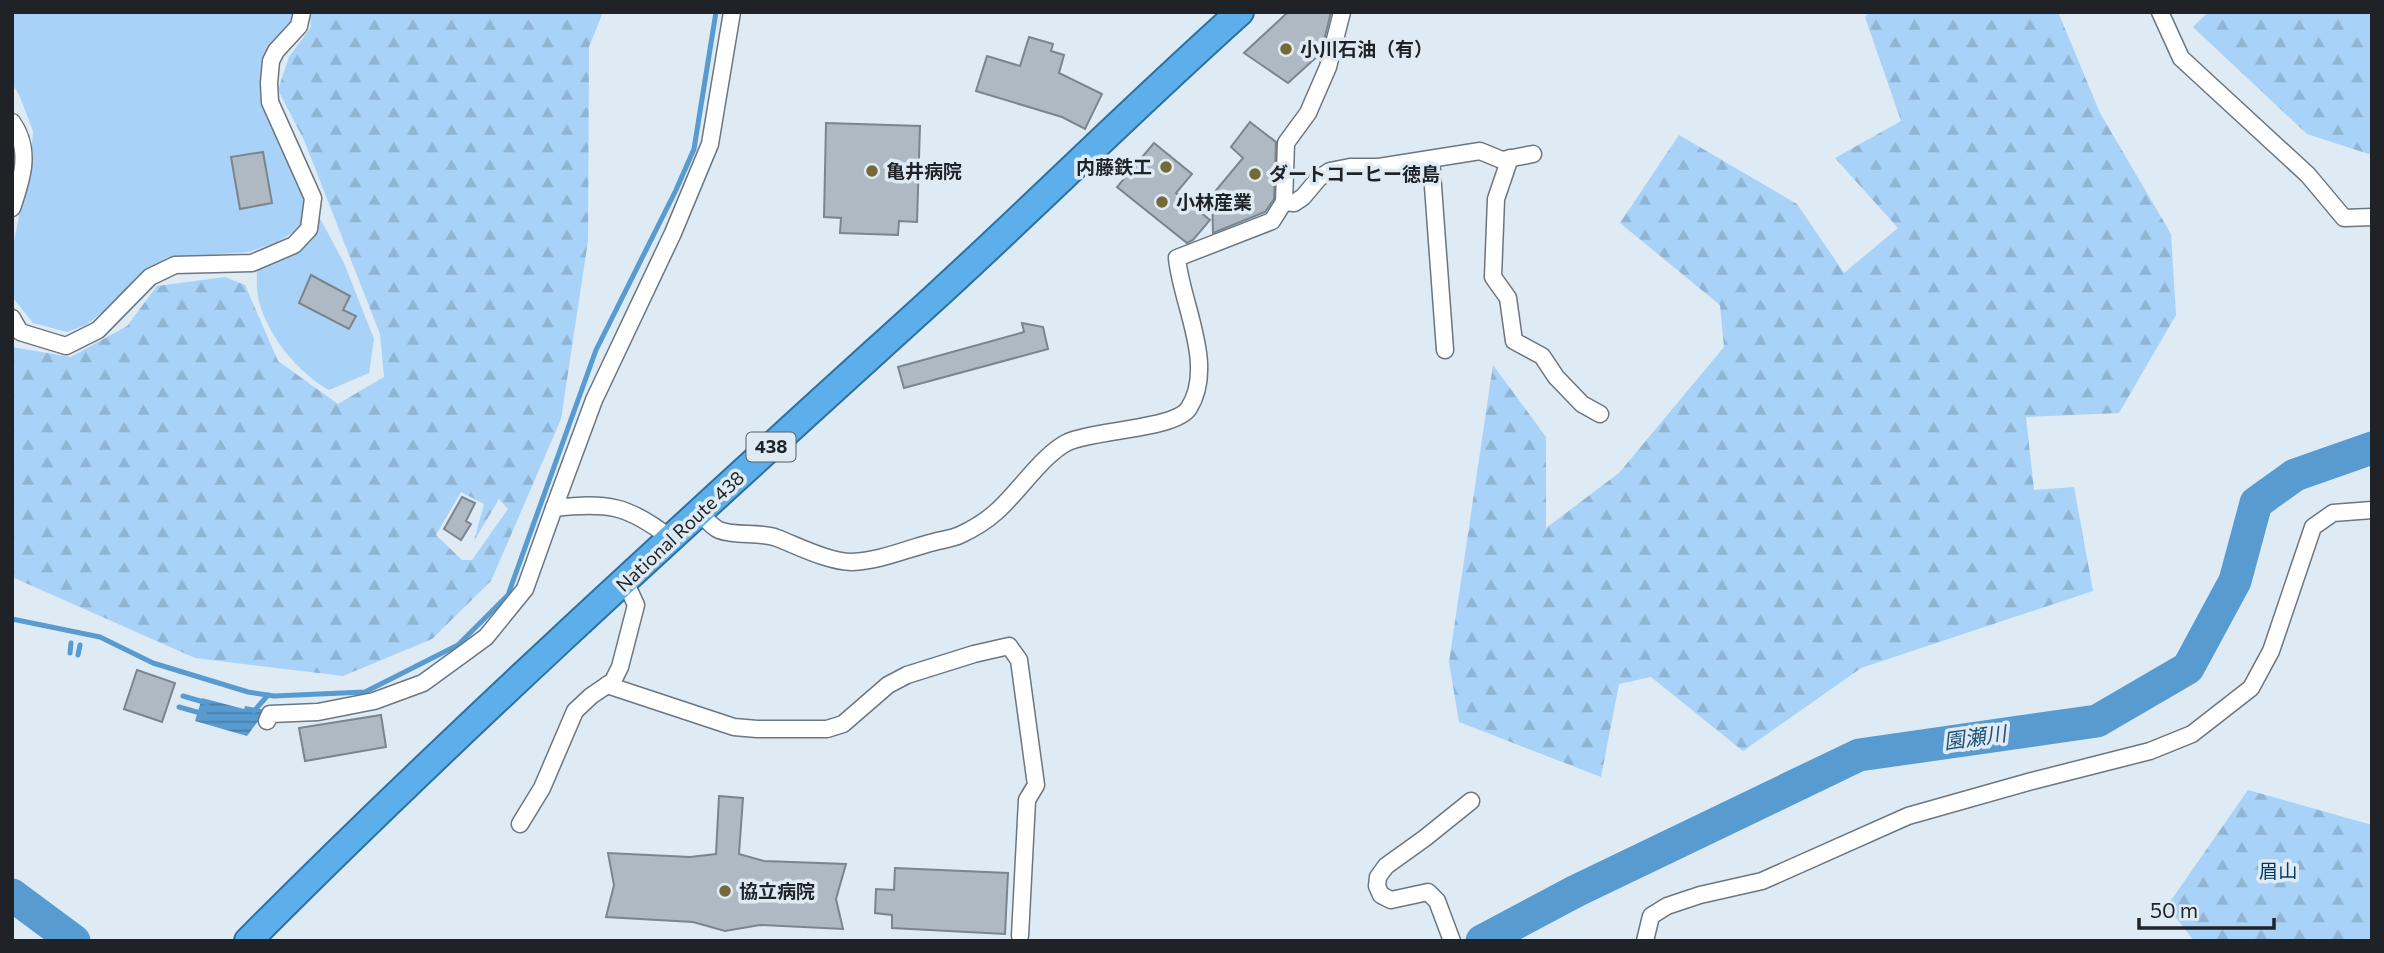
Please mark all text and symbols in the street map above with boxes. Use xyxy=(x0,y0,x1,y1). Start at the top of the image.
place label: 小川石油（有） xyxy=(1300,37,1433,60)
marker: 小川石油（有） xyxy=(1278,41,1294,57)
place label: 内藤鉄工 xyxy=(1076,155,1152,178)
place label: 亀井病院 xyxy=(886,159,962,182)
marker: 内藤鉄工 xyxy=(1158,159,1174,175)
place label: ダートコーヒー徳島 xyxy=(1269,162,1440,185)
marker: 亀井病院 xyxy=(864,163,880,179)
marker: ダートコーヒー徳島 xyxy=(1247,166,1263,182)
place label: 小林産業 xyxy=(1176,190,1252,213)
marker: 小林産業 xyxy=(1154,194,1170,210)
road number: 438 xyxy=(746,432,796,462)
street label: National Route 438 xyxy=(611,465,748,596)
water label: 園瀬川 xyxy=(1942,719,2010,753)
park label: 眉山 xyxy=(2259,859,2297,882)
place label: 協立病院 xyxy=(739,879,815,902)
marker: 協立病院 xyxy=(717,883,733,899)
scale bar xyxy=(2139,886,2274,930)
text: 50 m xyxy=(2150,897,2198,922)

